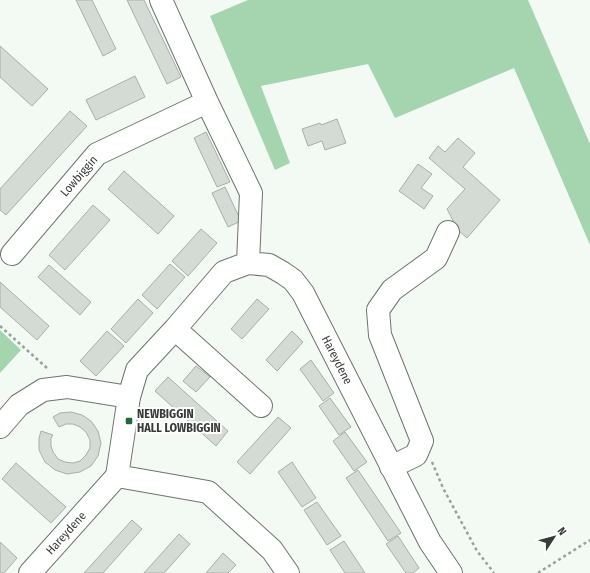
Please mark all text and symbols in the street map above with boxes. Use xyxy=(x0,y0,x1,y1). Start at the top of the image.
street label: Lowbiggin xyxy=(58,153,100,199)
street label: Hareydene xyxy=(319,333,355,387)
place label: NEWBIGGIN HALL LOWBIGGIN xyxy=(137,407,221,435)
marker: NEWBIGGIN HALL LOWBIGGIN xyxy=(124,416,134,426)
street label: Hareydene xyxy=(43,509,89,557)
north arrow xyxy=(534,517,574,557)
text: N xyxy=(554,525,569,538)

